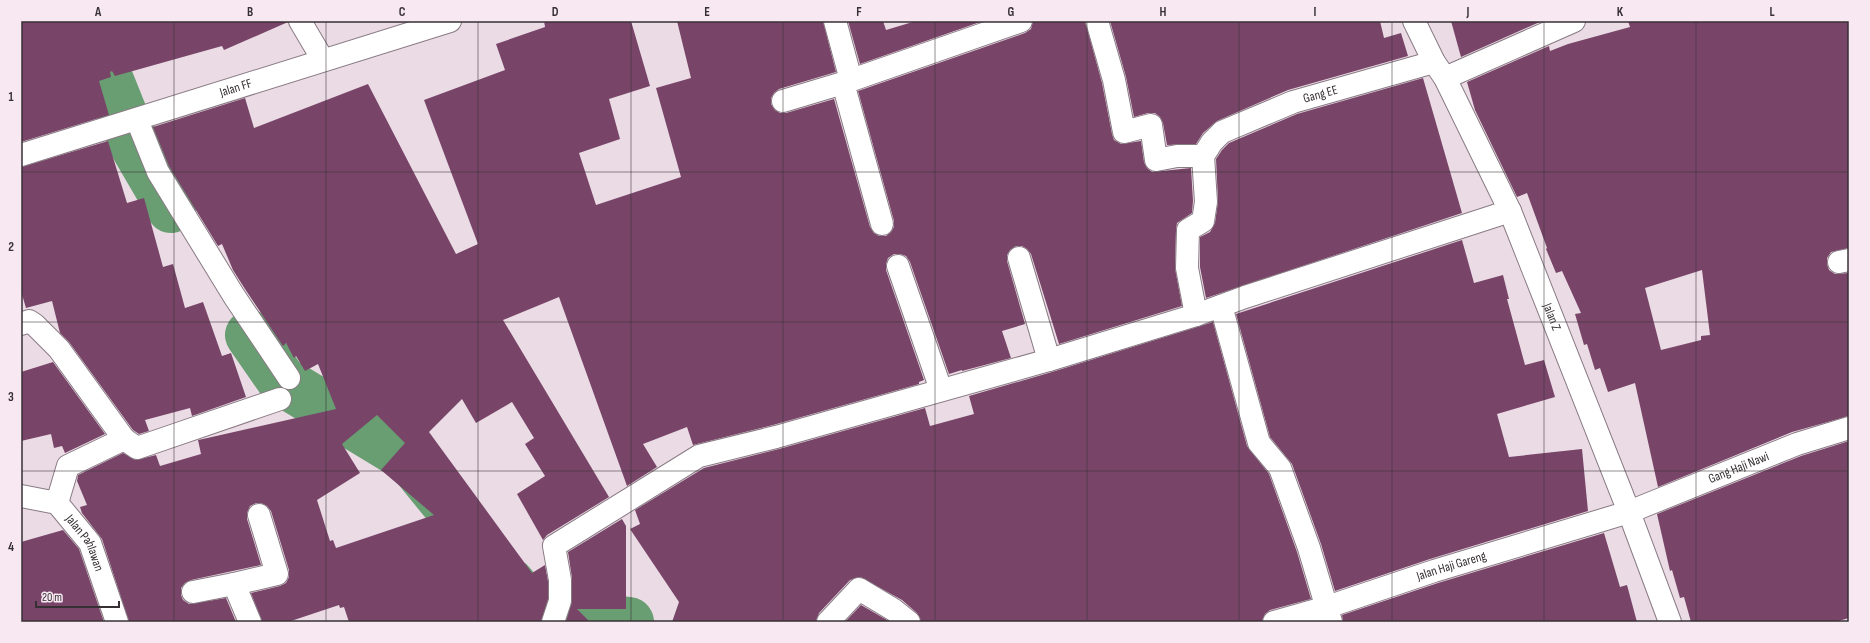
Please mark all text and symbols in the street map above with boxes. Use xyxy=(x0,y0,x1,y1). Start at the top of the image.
text: A xyxy=(94,4,102,20)
text: B xyxy=(247,4,253,20)
text: C xyxy=(399,4,406,20)
text: D xyxy=(552,4,559,20)
text: E xyxy=(704,4,710,20)
text: F xyxy=(856,4,862,20)
text: G xyxy=(1008,4,1015,20)
text: H xyxy=(1160,4,1167,20)
text: I xyxy=(1314,4,1317,20)
text: J xyxy=(1466,4,1470,20)
text: K xyxy=(1617,4,1624,20)
text: L xyxy=(1769,4,1775,20)
street label: Jalan FF xyxy=(217,75,254,101)
street label: Gang EE xyxy=(1301,82,1339,107)
text: 1 xyxy=(8,89,14,105)
text: 2 xyxy=(8,239,14,255)
street label: Jalan Z xyxy=(1539,300,1565,334)
text: 3 xyxy=(8,389,14,405)
street label: Gang Haji Nawi xyxy=(1706,448,1771,487)
street label: Jalan Pahlawan xyxy=(61,511,107,573)
text: 4 xyxy=(8,539,14,555)
street label: Jalan Haji Gareng xyxy=(1413,548,1488,585)
scale bar xyxy=(36,583,119,609)
text: 20 m xyxy=(42,590,62,605)

